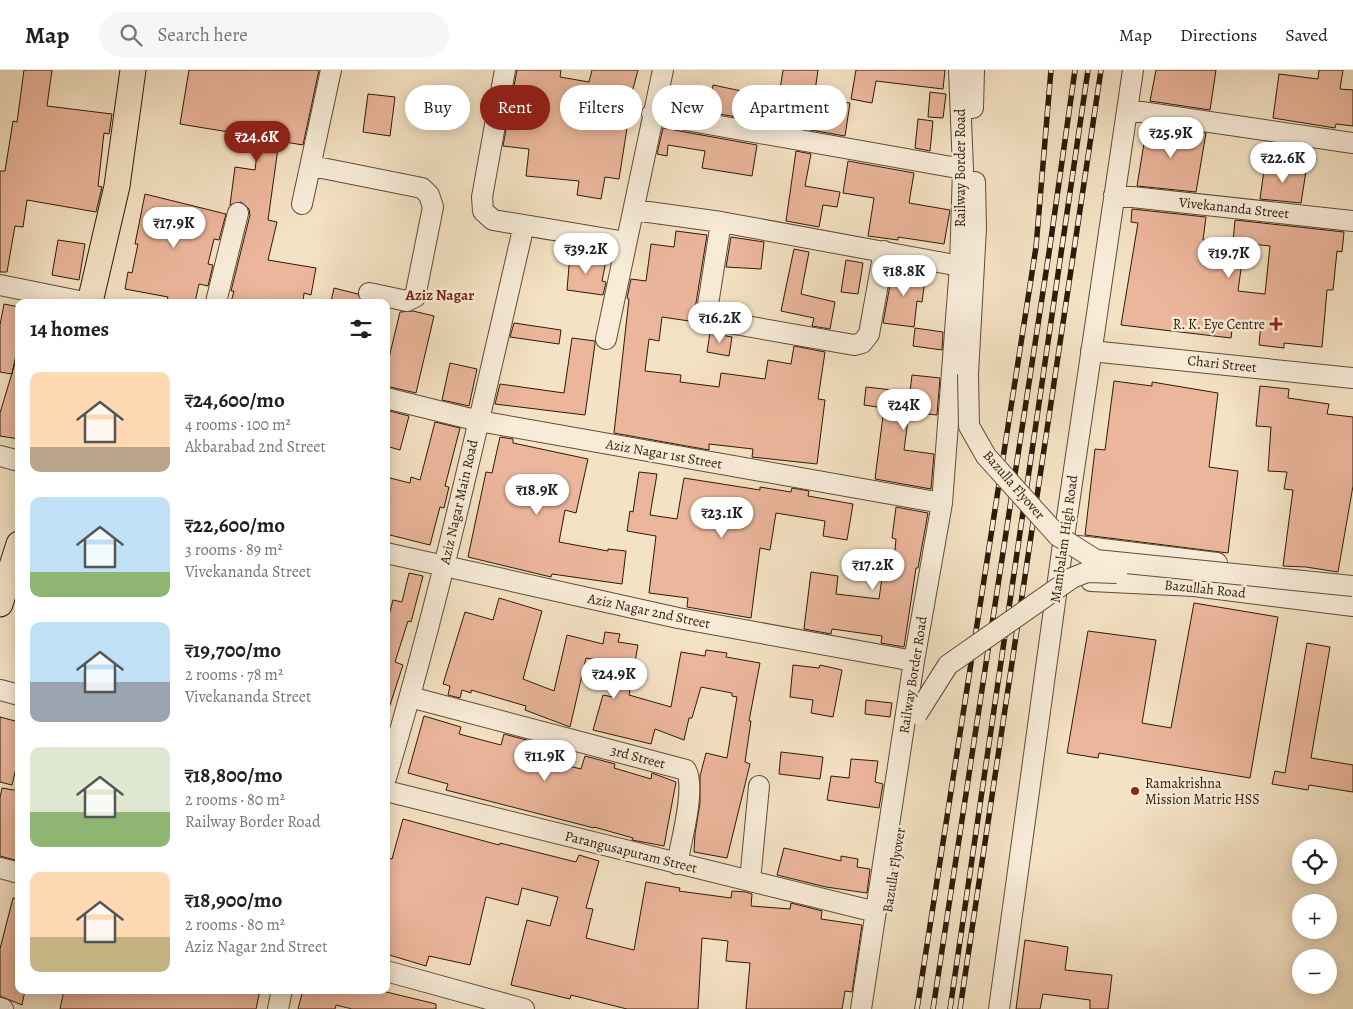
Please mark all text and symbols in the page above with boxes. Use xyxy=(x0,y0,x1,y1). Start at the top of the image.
search box xyxy=(99,12,449,57)
text: Map xyxy=(25,19,69,51)
icon: search xyxy=(117,21,145,49)
text: Search here xyxy=(157,22,248,48)
text: Map xyxy=(1119,23,1152,47)
text: Directions xyxy=(1180,23,1257,47)
text: Saved xyxy=(1285,23,1328,47)
chip: Buy xyxy=(405,85,470,130)
chip: Rent xyxy=(480,85,550,130)
chip: Filters xyxy=(560,85,642,130)
chip: New xyxy=(652,85,722,130)
chip: Apartment xyxy=(732,85,847,130)
street label: Railway Border Road xyxy=(951,108,970,227)
pin: ₹25.9K xyxy=(1130,116,1212,159)
pin: ₹24.6K xyxy=(216,121,298,163)
text: ₹25.9K xyxy=(1150,122,1192,144)
text: ₹24.6K xyxy=(235,126,279,148)
pin: ₹22.6K xyxy=(1242,142,1324,184)
text: ₹22.6K xyxy=(1261,147,1305,169)
street label: Vivekananda Street xyxy=(1177,193,1290,223)
pin: ₹17.9K xyxy=(133,206,215,249)
text: ₹17.9K xyxy=(154,212,194,234)
pin: ₹39.2K xyxy=(545,232,627,275)
pin: ₹19.7K xyxy=(1188,236,1270,279)
text: ₹39.2K xyxy=(565,238,607,260)
text: ₹19.7K xyxy=(1209,242,1249,264)
pin: ₹18.8K xyxy=(863,254,945,297)
text: ₹18.8K xyxy=(883,260,925,282)
district label: Aziz Nagar xyxy=(405,285,474,305)
pin: ₹16.2K xyxy=(679,302,761,344)
text: ₹16.2K xyxy=(699,307,741,329)
text: 14 homes xyxy=(30,315,109,343)
icon: filters xyxy=(347,315,375,343)
place label: R. K. Eye Centre xyxy=(1173,315,1265,334)
marker: R. K. Eye Centre xyxy=(1269,317,1283,331)
street label: Chari Street xyxy=(1187,351,1258,377)
text: ₹24,600/mo xyxy=(185,386,285,414)
pin: ₹24K xyxy=(874,388,934,431)
icon: home xyxy=(70,392,130,452)
text: ₹24K xyxy=(888,394,920,416)
text: 4 rooms · 100 m² xyxy=(185,414,291,436)
street label: Aziz Nagar 1st Street xyxy=(603,434,724,474)
text: Akbarabad 2nd Street xyxy=(185,436,326,458)
street label: Aziz Nagar Main Road xyxy=(435,437,483,567)
street label: Bazulla Flyover xyxy=(979,446,1050,524)
pin: ₹18.9K xyxy=(496,474,578,516)
street label: Mambalam High Road xyxy=(1046,474,1082,604)
text: ₹18.9K xyxy=(516,479,558,501)
pin: ₹23.1K xyxy=(681,496,763,539)
text: ₹23.1K xyxy=(701,502,743,524)
text: ₹22,600/mo xyxy=(185,511,285,539)
icon: home xyxy=(70,517,130,577)
text: 3 rooms · 89 m² xyxy=(185,539,283,561)
pin: ₹17.2K xyxy=(832,548,914,591)
text: ₹17.2K xyxy=(852,554,894,576)
text: Vivekananda Street xyxy=(185,561,311,583)
street label: Bazullah Road xyxy=(1163,575,1247,603)
street label: Aziz Nagar 2nd Street xyxy=(585,589,712,633)
street label: Railway Border Road xyxy=(894,614,932,735)
text: ₹19,700/mo xyxy=(185,636,281,664)
icon: home xyxy=(70,642,130,702)
pin: ₹24.9K xyxy=(573,658,655,700)
text: ₹24.9K xyxy=(592,663,636,685)
text: 2 rooms · 78 m² xyxy=(185,664,283,686)
text: Vivekananda Street xyxy=(185,686,311,708)
pin: ₹11.9K xyxy=(504,740,586,782)
street label: 3rd Street xyxy=(609,741,668,773)
text: ₹11.9K xyxy=(525,745,565,767)
text: ₹18,800/mo xyxy=(185,761,283,789)
icon: home xyxy=(70,767,130,827)
place label: Ramakrishna Mission Matric HSS xyxy=(1145,774,1260,809)
marker: Ramakrishna Mission Matric HSS xyxy=(1129,785,1141,797)
text: 2 rooms · 80 m² xyxy=(185,789,285,811)
text: Railway Border Road xyxy=(185,811,321,833)
street label: Bazulla Flyover xyxy=(878,825,910,914)
street label: Parangusapuram Street xyxy=(563,826,699,878)
map controls xyxy=(1292,839,1337,994)
button: locate xyxy=(1292,839,1337,884)
text: ₹18,900/mo xyxy=(185,886,282,914)
icon: home xyxy=(70,892,130,952)
button: + xyxy=(1292,894,1337,939)
text: 2 rooms · 80 m² xyxy=(185,914,285,936)
text: Aziz Nagar 2nd Street xyxy=(185,936,327,958)
button: − xyxy=(1292,949,1337,994)

